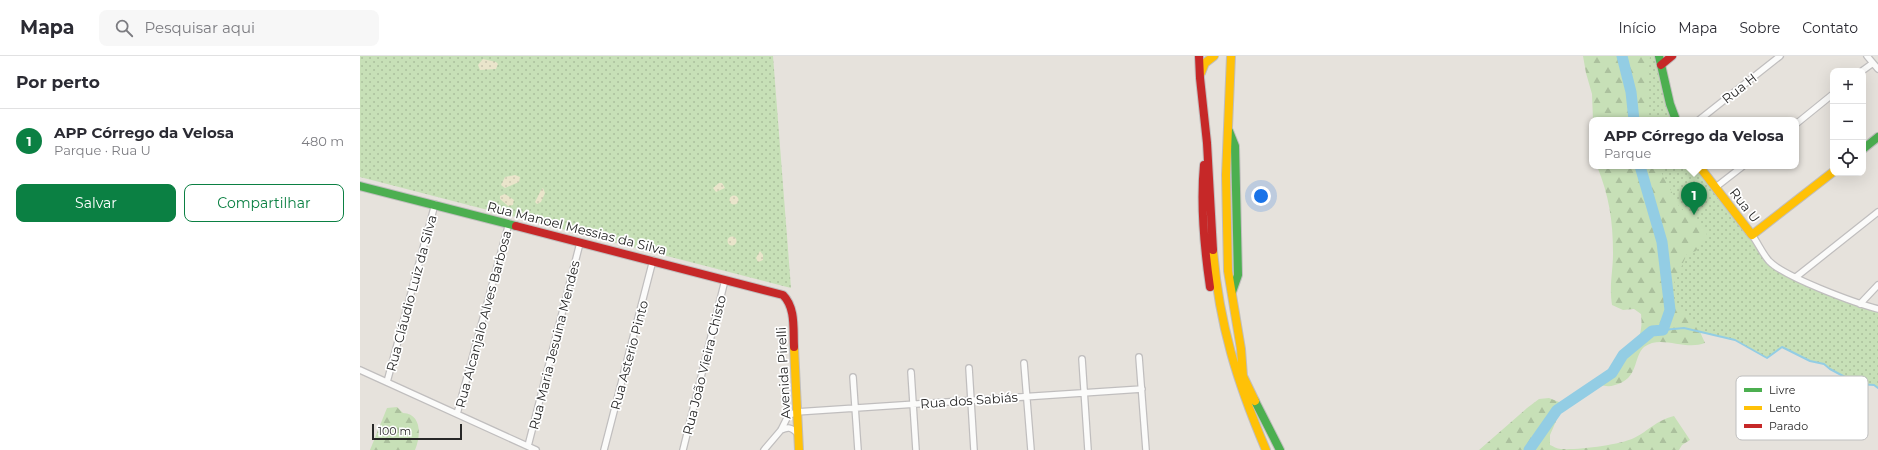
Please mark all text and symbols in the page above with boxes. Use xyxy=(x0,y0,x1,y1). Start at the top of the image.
search box xyxy=(99,10,379,46)
text: Mapa xyxy=(20,16,75,39)
icon: search xyxy=(113,17,135,39)
text: Pesquisar aqui xyxy=(145,18,255,37)
text: Início xyxy=(1618,19,1656,37)
text: Mapa xyxy=(1678,19,1718,37)
text: Sobre xyxy=(1740,19,1780,37)
text: Contato xyxy=(1802,19,1858,37)
map controls xyxy=(1830,68,1866,176)
button: + xyxy=(1830,68,1866,104)
street label: Rua H xyxy=(1718,69,1760,107)
text: Por perto xyxy=(16,72,100,92)
button: − xyxy=(1830,104,1866,140)
popup xyxy=(1589,117,1799,169)
text: APP Córrego da Velosa xyxy=(54,123,234,142)
text: APP Córrego da Velosa xyxy=(1604,126,1784,145)
text: 1 xyxy=(26,133,32,149)
text: 480 m xyxy=(301,133,344,149)
button: locate xyxy=(1830,140,1866,176)
text: Parque · Rua U xyxy=(54,142,151,158)
text: Parque xyxy=(1604,145,1651,161)
pin: 1 xyxy=(1681,182,1707,215)
button: Salvar xyxy=(16,184,176,222)
button: Compartilhar xyxy=(184,184,344,222)
street label: Rua U xyxy=(1727,185,1763,225)
your location xyxy=(1251,186,1271,206)
street label: Rua Manoel Messias da Silva xyxy=(486,198,668,258)
street label: Rua Cláudio Luiz da Silva xyxy=(382,213,440,373)
street label: Rua Alcanjalo Alves Barbosa xyxy=(452,229,514,409)
street label: Rua Maria Jesuina Mendes xyxy=(525,259,583,431)
street label: Rua João Vieira Chisto xyxy=(679,293,729,437)
street label: Rua Asterio Pinto xyxy=(607,299,651,411)
street label: Avenida Pirelli xyxy=(773,327,793,419)
legend xyxy=(1736,376,1868,440)
text: Livre xyxy=(1769,383,1796,397)
street label: Rua dos Sabiás xyxy=(920,389,1018,411)
text: Lento xyxy=(1769,401,1801,415)
text: Parado xyxy=(1769,419,1808,433)
scale bar xyxy=(372,422,462,441)
text: 100 m xyxy=(378,424,411,438)

